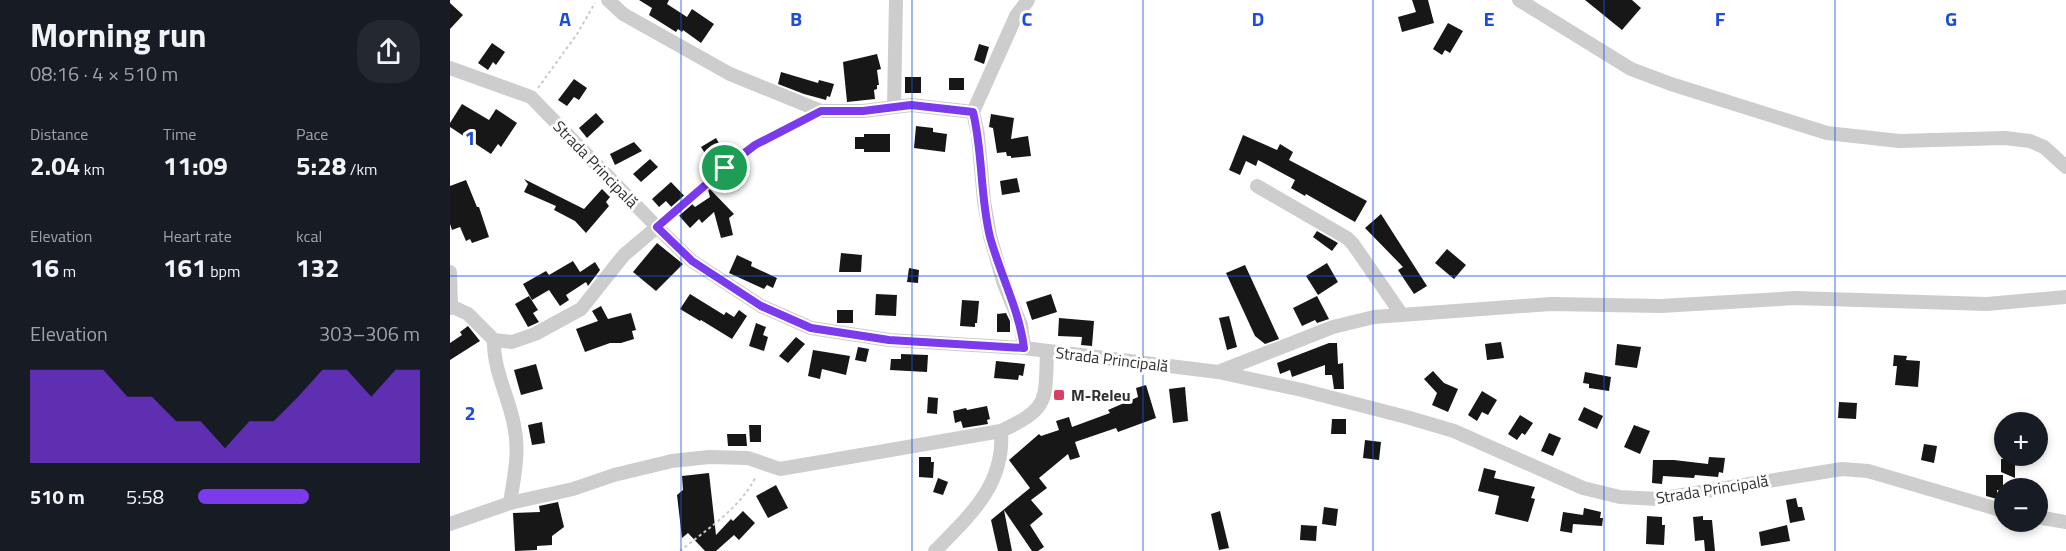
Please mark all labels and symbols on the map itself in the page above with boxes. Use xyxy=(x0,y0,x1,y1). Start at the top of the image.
text: A xyxy=(559,3,571,34)
text: B xyxy=(790,3,802,34)
text: C xyxy=(1022,3,1033,34)
text: D xyxy=(1252,3,1264,34)
text: E xyxy=(1483,3,1495,34)
text: F xyxy=(1715,3,1726,34)
text: G xyxy=(1945,3,1957,34)
street label: Strada Principală xyxy=(548,115,644,213)
text: 1 xyxy=(464,122,476,153)
pin xyxy=(699,142,750,193)
street label: Strada Principală xyxy=(1054,340,1170,378)
place label: M-Releu xyxy=(1071,383,1131,407)
marker: M-Releu xyxy=(1052,388,1066,402)
text: 2 xyxy=(464,397,476,428)
street label: Strada Principală xyxy=(1654,468,1770,510)

